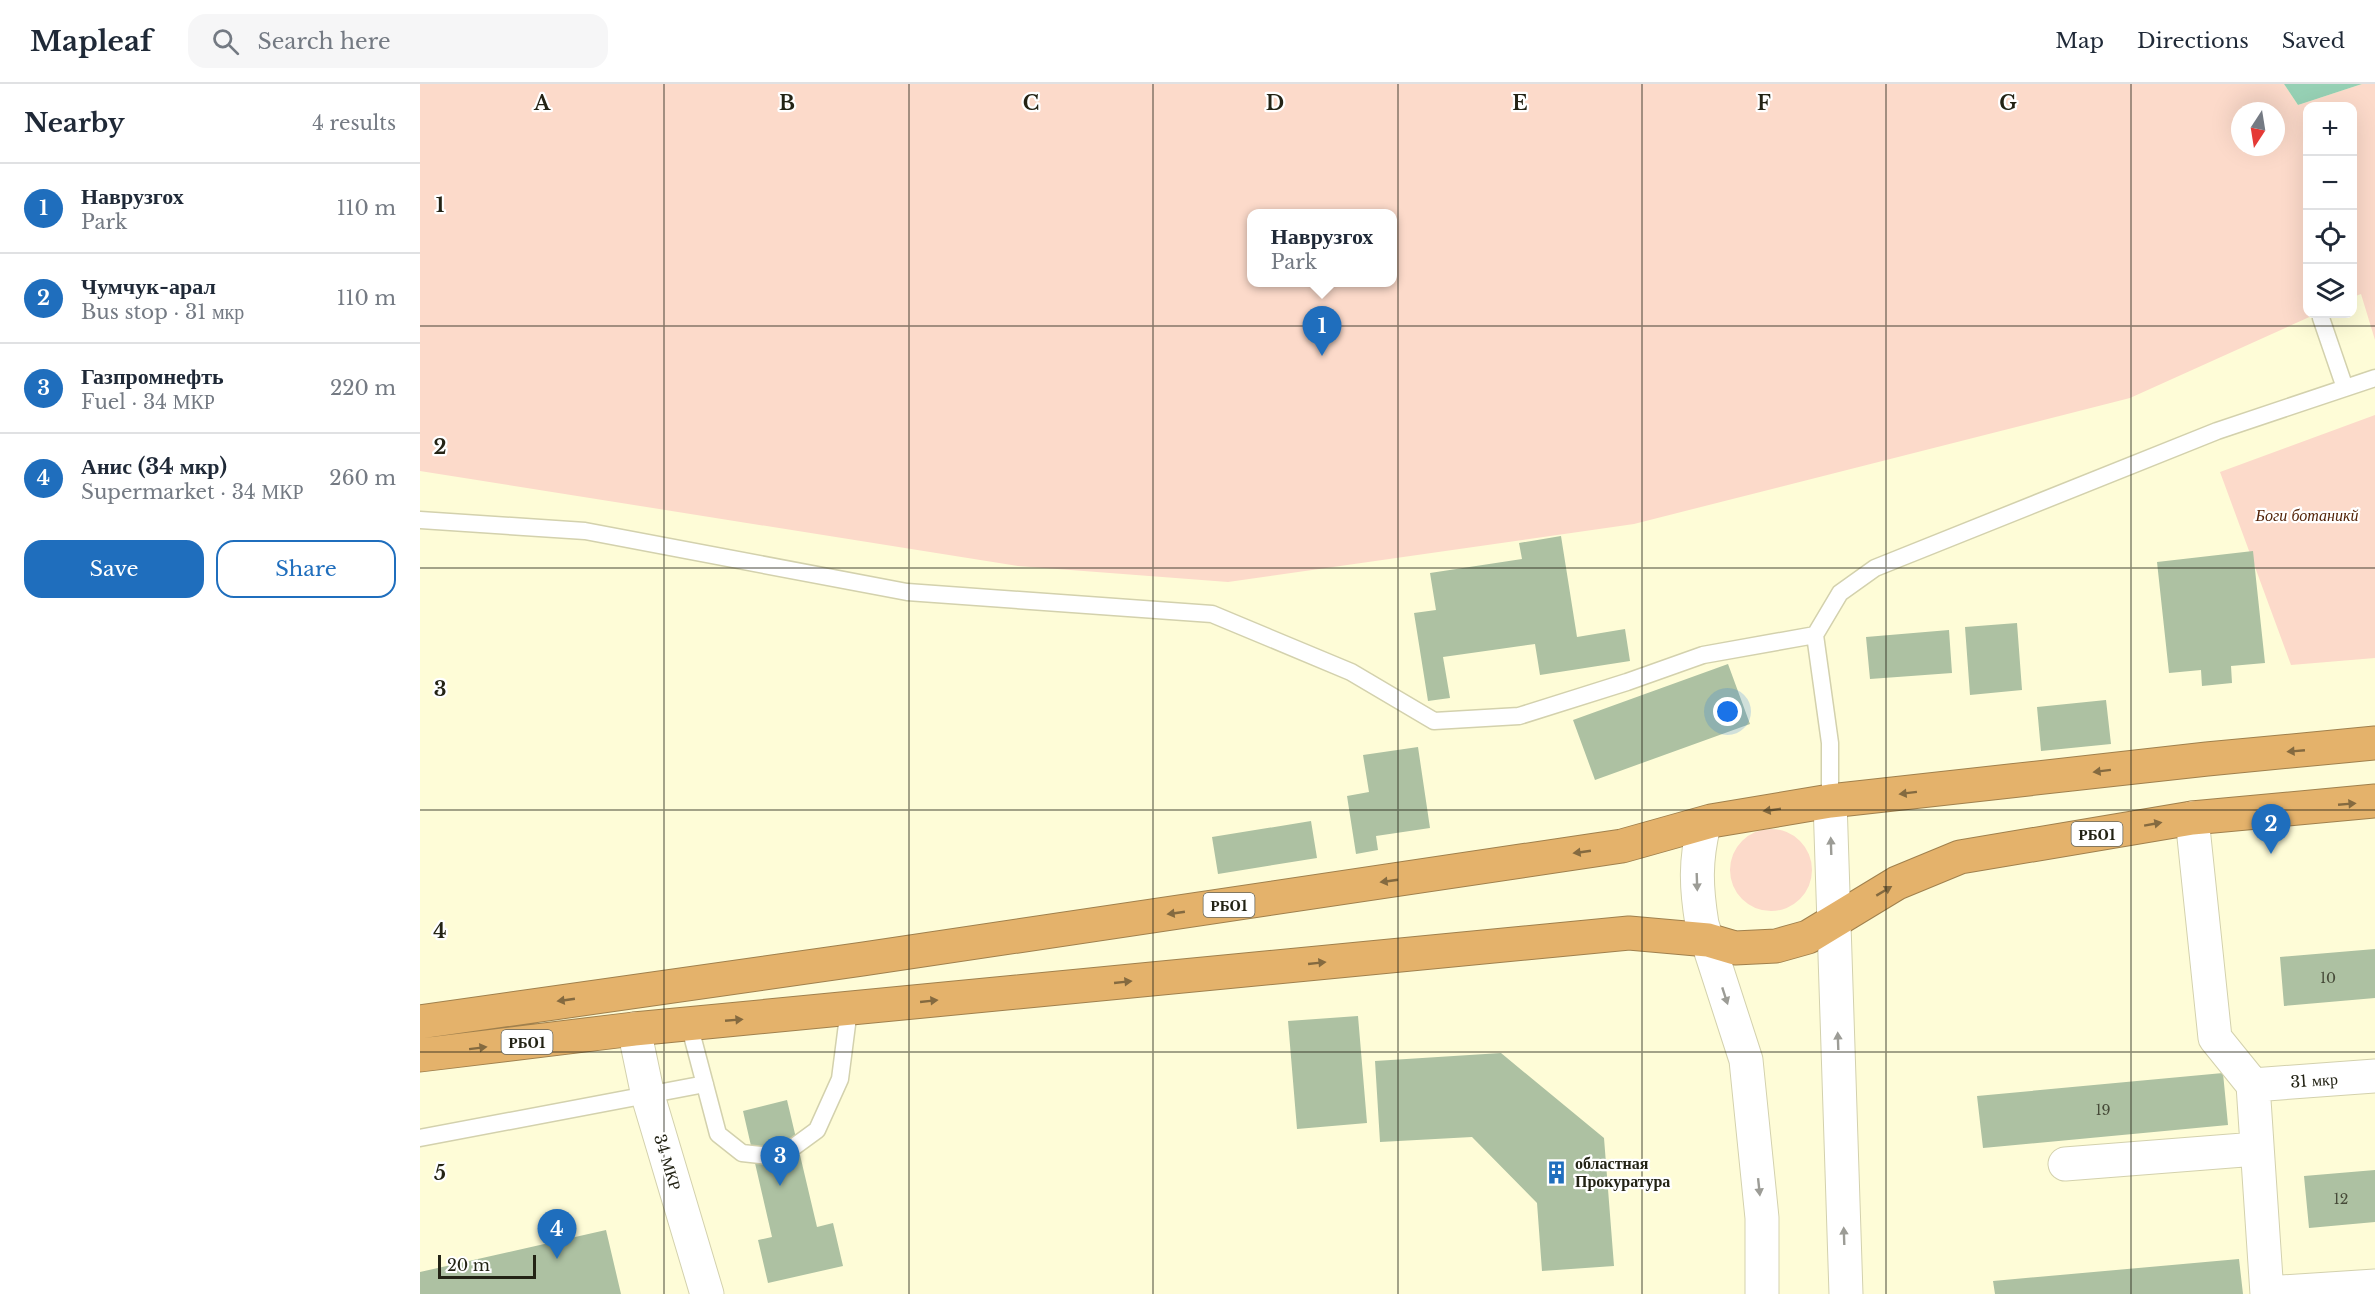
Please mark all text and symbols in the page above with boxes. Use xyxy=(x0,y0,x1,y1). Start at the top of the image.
search box xyxy=(188,14,608,68)
text: Mapleaf xyxy=(30,24,152,59)
icon: search xyxy=(209,25,242,58)
text: Search here xyxy=(257,28,391,55)
text: Map xyxy=(2055,28,2104,54)
text: Directions xyxy=(2137,28,2249,54)
text: Saved xyxy=(2282,28,2345,54)
text: A xyxy=(533,91,551,115)
text: B xyxy=(779,91,795,115)
text: C xyxy=(1023,91,1039,115)
text: D xyxy=(1266,91,1284,115)
text: E xyxy=(1512,91,1528,115)
text: F xyxy=(1757,91,1771,115)
text: G xyxy=(1999,91,2017,115)
north arrow xyxy=(2231,102,2285,156)
map controls xyxy=(2303,102,2357,318)
button: + xyxy=(2303,102,2357,156)
text: Nearby xyxy=(24,107,125,139)
text: 4 results xyxy=(312,111,396,135)
button: − xyxy=(2303,156,2357,210)
text: Наврузгох xyxy=(81,183,184,210)
text: 1 xyxy=(436,193,445,217)
text: 1 xyxy=(39,196,48,220)
text: 110 m xyxy=(337,196,396,220)
popup xyxy=(1247,209,1397,287)
text: Park xyxy=(81,210,127,234)
button: locate xyxy=(2303,210,2357,264)
text: Наврузгох xyxy=(1271,223,1373,250)
text: Park xyxy=(1271,250,1317,274)
button: layers xyxy=(2303,264,2357,318)
text: Чумчук-арал xyxy=(81,273,216,300)
text: 2 xyxy=(37,286,50,310)
text: 110 m xyxy=(337,286,396,310)
text: Bus stop · 31 мкр xyxy=(81,300,244,324)
pin: 1 xyxy=(1302,306,1342,356)
text: Газпромнефть xyxy=(81,363,224,390)
text: 3 xyxy=(37,376,50,400)
text: 220 m xyxy=(330,376,396,400)
text: Fuel · 34 МКР xyxy=(81,390,215,414)
text: 2 xyxy=(433,435,447,459)
text: Анис (34 мкр) xyxy=(81,453,227,480)
text: 4 xyxy=(37,466,50,490)
text: 260 m xyxy=(329,466,396,490)
text: Supermarket · 34 МКР xyxy=(81,480,304,504)
park label: Боги ботаникй xyxy=(2254,505,2359,525)
button: Save xyxy=(24,540,204,598)
button: Share xyxy=(216,540,396,598)
text: 3 xyxy=(434,677,446,701)
your location xyxy=(1713,697,1742,726)
one-way arrow xyxy=(2286,746,2305,756)
one-way arrow xyxy=(2092,766,2111,776)
one-way arrow xyxy=(1899,788,1918,798)
one-way arrow xyxy=(2337,799,2356,809)
pin: 2 xyxy=(2252,804,2290,854)
one-way arrow xyxy=(1763,805,1782,814)
one-way arrow xyxy=(2144,820,2163,829)
road number: РБ01 xyxy=(2072,822,2122,846)
one-way arrow xyxy=(1827,836,1836,855)
one-way arrow xyxy=(1573,848,1592,857)
one-way arrow xyxy=(1692,873,1701,892)
one-way arrow xyxy=(1380,876,1399,885)
one-way arrow xyxy=(1876,885,1892,896)
road number: РБ01 xyxy=(1204,893,1254,917)
one-way arrow xyxy=(1166,908,1185,917)
text: 4 xyxy=(433,919,447,943)
one-way arrow xyxy=(1307,958,1326,968)
house number: 10 xyxy=(2320,969,2336,987)
one-way arrow xyxy=(1113,977,1132,987)
one-way arrow xyxy=(1721,987,1731,1005)
one-way arrow xyxy=(557,996,576,1005)
one-way arrow xyxy=(919,996,938,1006)
one-way arrow xyxy=(725,1015,744,1025)
road number: РБ01 xyxy=(502,1030,552,1054)
one-way arrow xyxy=(1833,1031,1842,1050)
one-way arrow xyxy=(469,1043,488,1053)
street label: 31 мкр xyxy=(2290,1068,2338,1092)
house number: 19 xyxy=(2095,1101,2111,1119)
street label: 34 МКР xyxy=(650,1132,686,1193)
pin: 3 xyxy=(760,1136,800,1186)
place label: областная Прокуратура xyxy=(1575,1153,1670,1191)
building icon: областная Прокуратура xyxy=(1544,1159,1570,1185)
text: 5 xyxy=(434,1161,446,1185)
one-way arrow xyxy=(1754,1178,1764,1197)
house number: 12 xyxy=(2334,1190,2348,1208)
pin: 4 xyxy=(538,1210,576,1259)
one-way arrow xyxy=(1839,1226,1848,1245)
scale bar xyxy=(438,1252,536,1280)
text: 20 m xyxy=(447,1255,490,1275)

